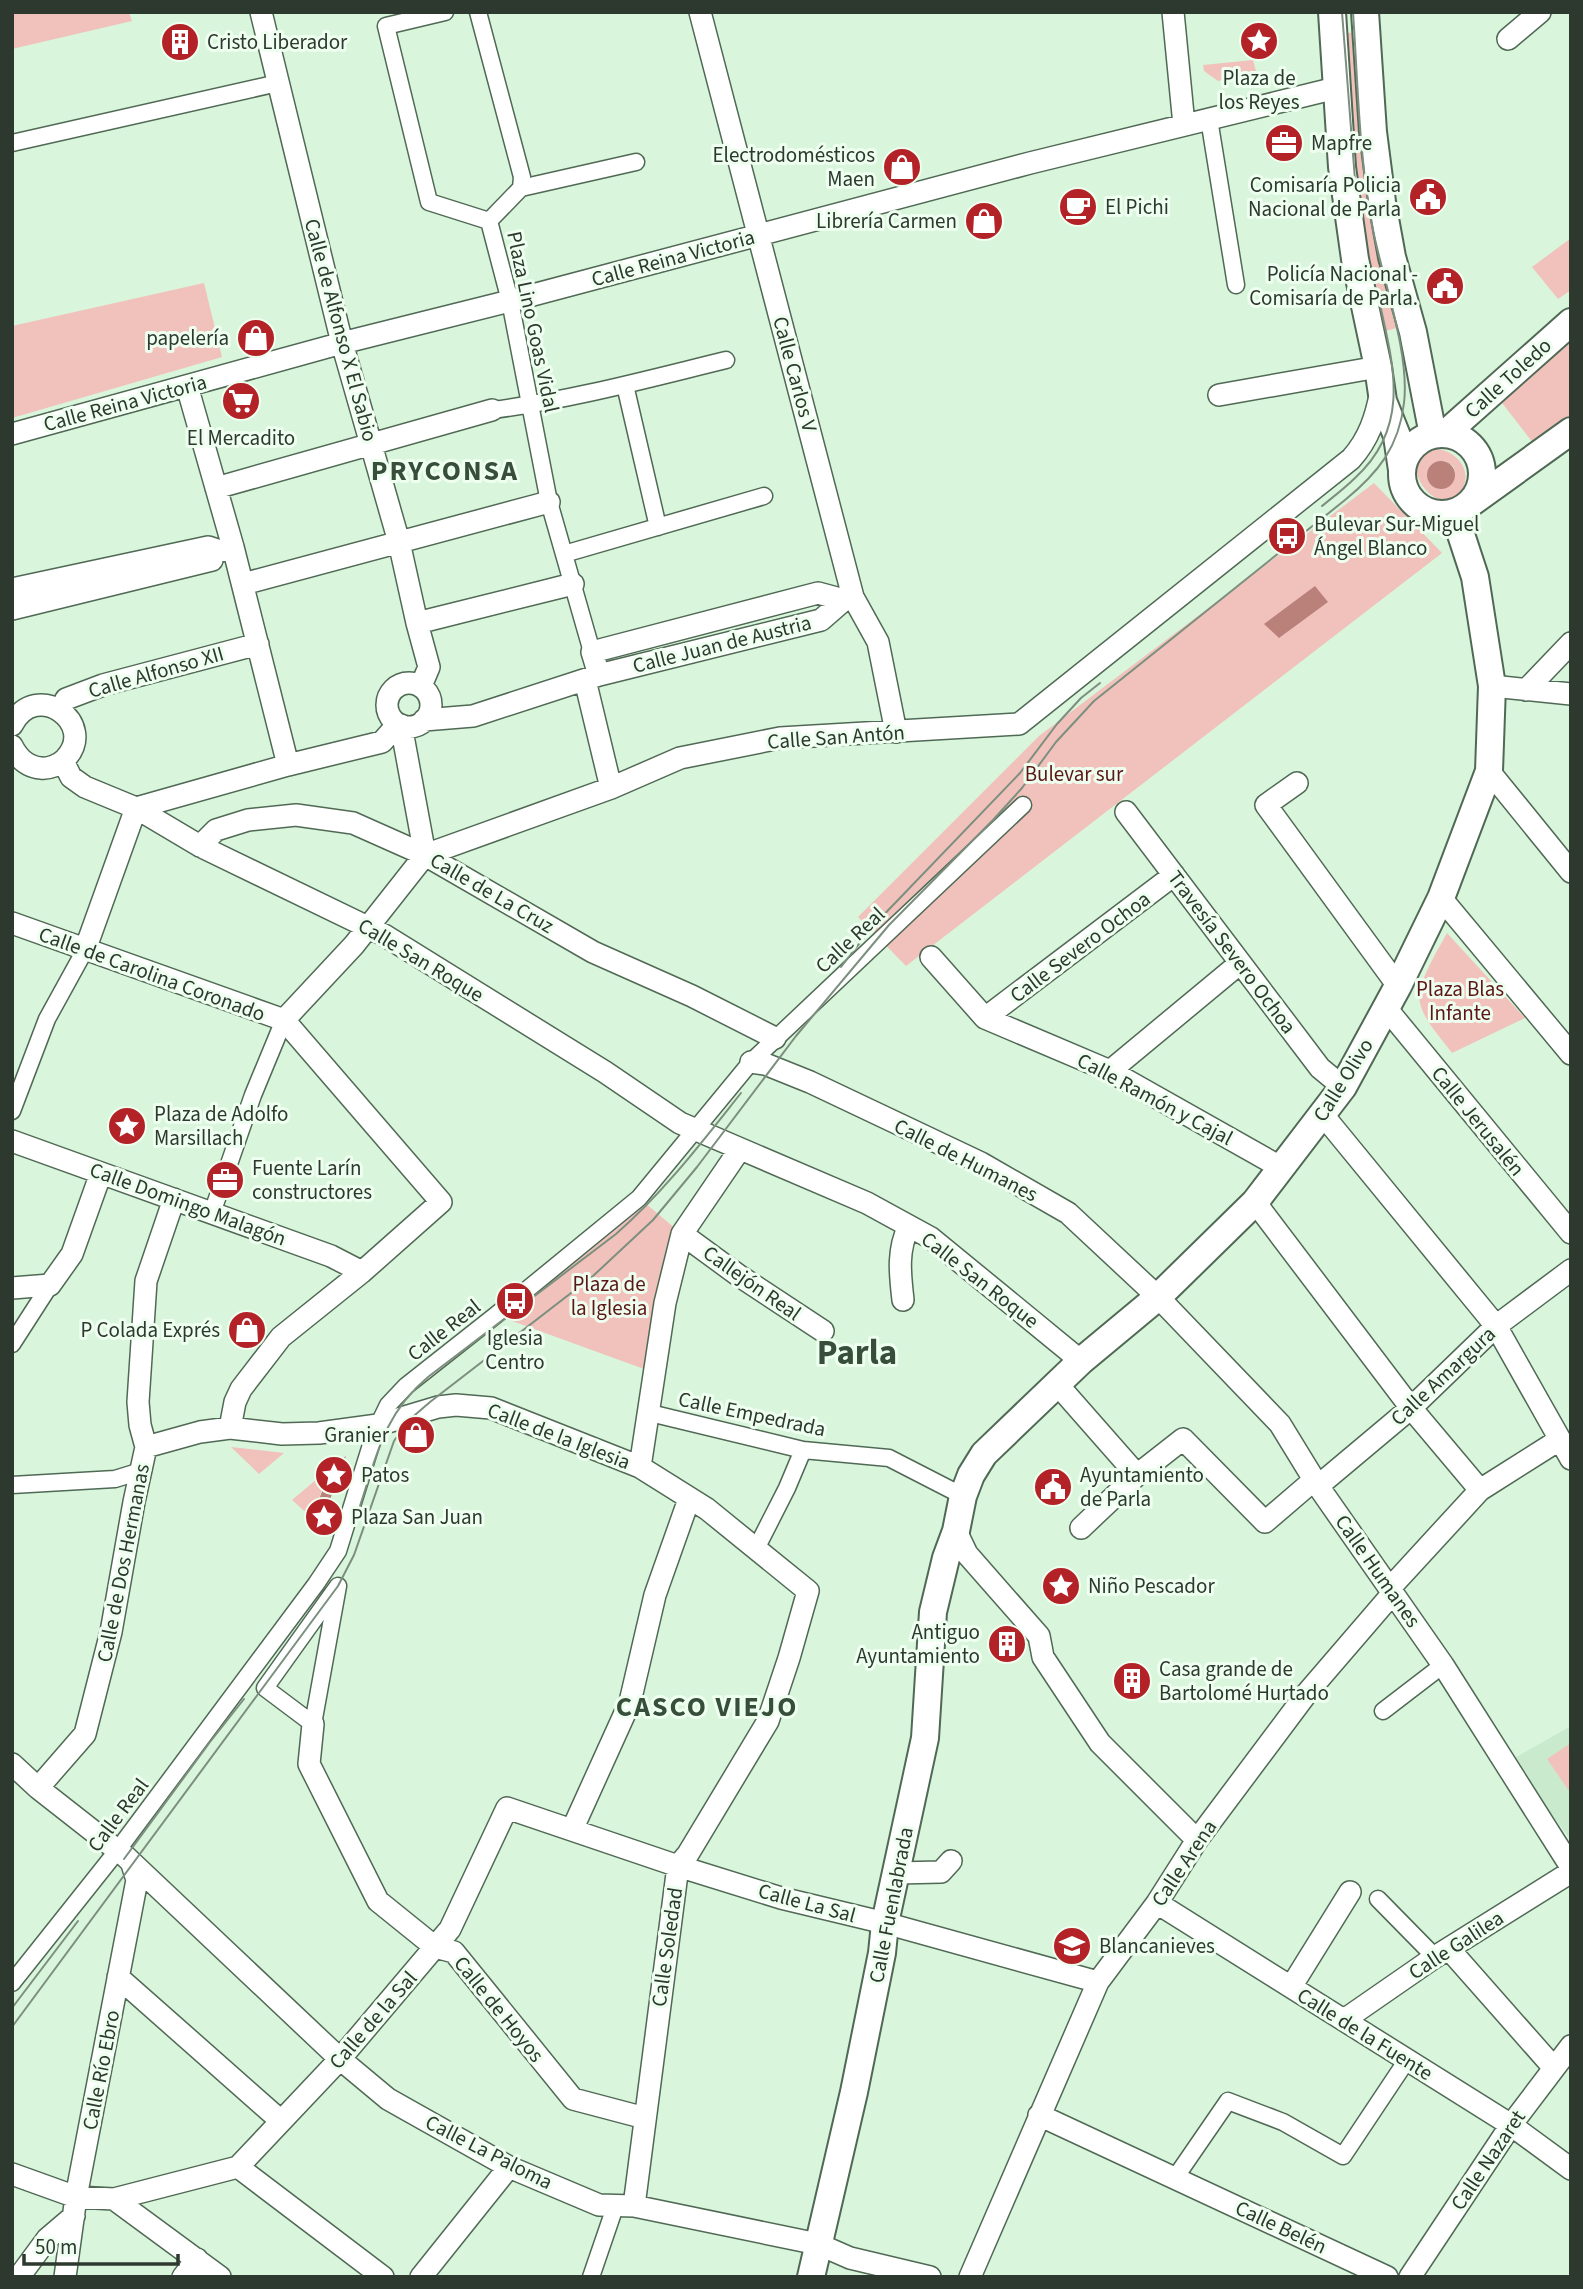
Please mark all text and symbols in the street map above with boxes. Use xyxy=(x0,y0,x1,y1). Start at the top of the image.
place icon: Plaza de los Reyes xyxy=(1238,20,1280,62)
building icon: Cristo Liberador xyxy=(159,21,201,63)
place label: Cristo Liberador xyxy=(207,27,348,57)
place label: Plaza de los Reyes xyxy=(1219,63,1300,117)
office icon: Mapfre xyxy=(1263,122,1305,164)
place label: Mapfre xyxy=(1311,128,1372,158)
place label: Electrodomésticos Maen xyxy=(712,140,875,194)
shop icon: Electrodomésticos Maen xyxy=(881,146,923,188)
place label: Comisaría Policia Nacional de Parla xyxy=(1248,170,1401,224)
public building icon: Comisaría Policia Nacional de Parla xyxy=(1407,176,1449,218)
cafe icon: El Pichi xyxy=(1057,186,1099,228)
place label: El Pichi xyxy=(1105,192,1169,222)
shop icon: Librería Carmen xyxy=(963,200,1005,242)
place label: Librería Carmen xyxy=(816,206,957,236)
street label: Calle de Alfonso X El Sabio xyxy=(297,215,385,445)
street label: Calle Reina Victoria xyxy=(588,222,758,294)
street label: Plaza Lino Goas Vidal xyxy=(499,229,567,415)
place label: Policía Nacional - Comisaría de Parla. xyxy=(1249,259,1418,313)
public building icon: Policía Nacional - Comisaría de Parla. xyxy=(1424,265,1466,307)
street label: Calle Carlos V xyxy=(765,313,825,435)
shop icon: papelería xyxy=(235,317,277,359)
place label: papelería xyxy=(146,323,229,353)
street label: Calle Toledo xyxy=(1458,331,1558,425)
street label: Calle Reina Victoria xyxy=(40,367,210,439)
supermarket icon: El Mercadito xyxy=(220,380,262,422)
place label: El Mercadito xyxy=(187,423,295,453)
district label: PRYCONSA xyxy=(371,451,519,491)
place label: Bulevar Sur-Miguel Ángel Blanco xyxy=(1314,509,1479,563)
bus stop icon: Bulevar Sur-Miguel Ángel Blanco xyxy=(1266,515,1308,557)
street label: Calle Juan de Austria xyxy=(630,607,814,681)
street label: Calle Alfonso XII xyxy=(85,638,227,706)
street label: Calle San Antón xyxy=(766,717,906,757)
park label: Bulevar sur xyxy=(1025,759,1124,789)
street label: Calle de La Cruz xyxy=(424,845,560,941)
street label: Travesía Severo Ochoa xyxy=(1161,864,1303,1040)
street label: Calle Severo Ochoa xyxy=(1003,884,1157,1010)
street label: Calle Real xyxy=(808,900,892,980)
street label: Calle San Roque xyxy=(352,911,490,1009)
street label: Calle de Carolina Coronado xyxy=(35,919,269,1029)
park label: Plaza Blas Infante xyxy=(1416,974,1504,1028)
street label: Calle Olivo xyxy=(1306,1032,1380,1128)
street label: Calle Ramón y Cajal xyxy=(1072,1045,1238,1153)
street label: Calle Jerusalén xyxy=(1424,1060,1532,1182)
place label: Plaza de Adolfo Marsillach xyxy=(154,1099,288,1153)
place icon: Plaza de Adolfo Marsillach xyxy=(106,1105,148,1147)
street label: Calle de Humanes xyxy=(889,1111,1043,1209)
place label: Fuente Larín constructores xyxy=(252,1153,372,1207)
street label: Calle Domingo Malagón xyxy=(86,1154,290,1254)
office icon: Fuente Larín constructores xyxy=(204,1159,246,1201)
street label: Calle San Roque xyxy=(915,1224,1045,1336)
street label: Callejón Real xyxy=(697,1238,807,1328)
park label: Plaza de la Iglesia xyxy=(571,1269,647,1323)
bus stop icon: Iglesia Centro xyxy=(494,1280,536,1322)
street label: Calle Real xyxy=(401,1292,487,1368)
shop icon: P Colada Exprés xyxy=(226,1309,268,1351)
place label: P Colada Exprés xyxy=(80,1315,220,1345)
street label: Calle Amargura xyxy=(1384,1319,1502,1433)
place label: Iglesia Centro xyxy=(485,1323,545,1377)
district label: Parla xyxy=(817,1328,897,1378)
street label: Calle Empedrada xyxy=(676,1384,828,1444)
street label: Calle de la Iglesia xyxy=(483,1395,635,1477)
shop icon: Granier xyxy=(395,1414,437,1456)
place label: Granier xyxy=(324,1420,390,1450)
place icon: Patos xyxy=(313,1454,355,1496)
place label: Patos xyxy=(361,1460,409,1490)
place label: Ayuntamiento de Parla xyxy=(1080,1460,1204,1514)
street label: Calle de Dos Hermanas xyxy=(89,1461,157,1665)
public building icon: Ayuntamiento de Parla xyxy=(1032,1466,1074,1508)
place icon: Plaza San Juan xyxy=(303,1496,345,1538)
place label: Plaza San Juan xyxy=(351,1502,483,1532)
street label: Calle Humanes xyxy=(1328,1508,1428,1634)
place icon: Niño Pescador xyxy=(1040,1565,1082,1607)
place label: Niño Pescador xyxy=(1088,1571,1215,1601)
place label: Antiguo Ayuntamiento xyxy=(856,1617,980,1671)
building icon: Antiguo Ayuntamiento xyxy=(986,1623,1028,1665)
place label: Casa grande de Bartolomé Hurtado xyxy=(1159,1654,1329,1708)
building icon: Casa grande de Bartolomé Hurtado xyxy=(1111,1660,1153,1702)
district label: CASCO VIEJO xyxy=(616,1687,798,1727)
street label: Calle Real xyxy=(80,1772,156,1858)
street label: Calle Arena xyxy=(1144,1814,1224,1912)
street label: Calle Fuenlabrada xyxy=(861,1824,921,1986)
street label: Calle La Sal xyxy=(755,1876,859,1930)
street label: Calle Soledad xyxy=(644,1885,690,2009)
street label: Calle Galilea xyxy=(1403,1903,1509,1987)
school or university icon: Blancanieves xyxy=(1051,1925,1093,1967)
place label: Blancanieves xyxy=(1099,1931,1215,1961)
street label: Calle de Hoyos xyxy=(447,1949,551,2069)
street label: Calle de la Sal xyxy=(322,1964,424,2076)
street label: Calle de la Fuente xyxy=(1291,1980,1439,2088)
street label: Calle Río Ebro xyxy=(75,2007,127,2133)
street label: Calle Nazaret xyxy=(1443,2104,1533,2216)
street label: Calle La Paloma xyxy=(420,2107,558,2197)
street label: Calle Belén xyxy=(1230,2193,1332,2261)
scale bar xyxy=(24,2222,178,2266)
text: 50 m xyxy=(35,2232,77,2262)

